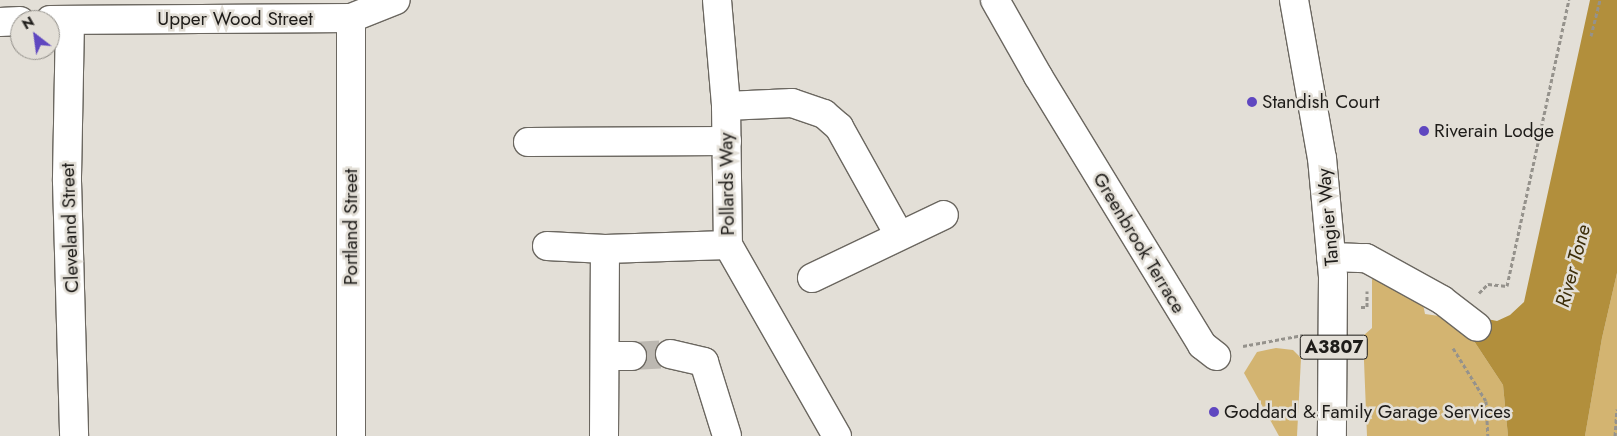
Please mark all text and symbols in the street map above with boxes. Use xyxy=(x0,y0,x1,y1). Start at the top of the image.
street label: Upper Wood Street xyxy=(157,8,313,30)
north arrow xyxy=(10,10,60,60)
text: N xyxy=(18,11,38,34)
place label: Standish Court xyxy=(1262,91,1380,113)
marker: Standish Court xyxy=(1246,96,1258,108)
place label: Riverain Lodge xyxy=(1434,120,1554,142)
marker: Riverain Lodge xyxy=(1418,125,1430,137)
street label: Pollards Way xyxy=(715,132,739,236)
street label: Cleveland Street xyxy=(56,163,84,293)
street label: Tangier Way xyxy=(1312,167,1344,267)
street label: Greenbrook Terrace xyxy=(1088,168,1190,318)
street label: Portland Street xyxy=(340,169,362,285)
water label: River Tone xyxy=(1550,222,1596,310)
road number: A3807 xyxy=(1299,332,1369,362)
place label: Goddard & Family Garage Services xyxy=(1224,401,1511,423)
marker: Goddard & Family Garage Services xyxy=(1208,406,1220,418)

